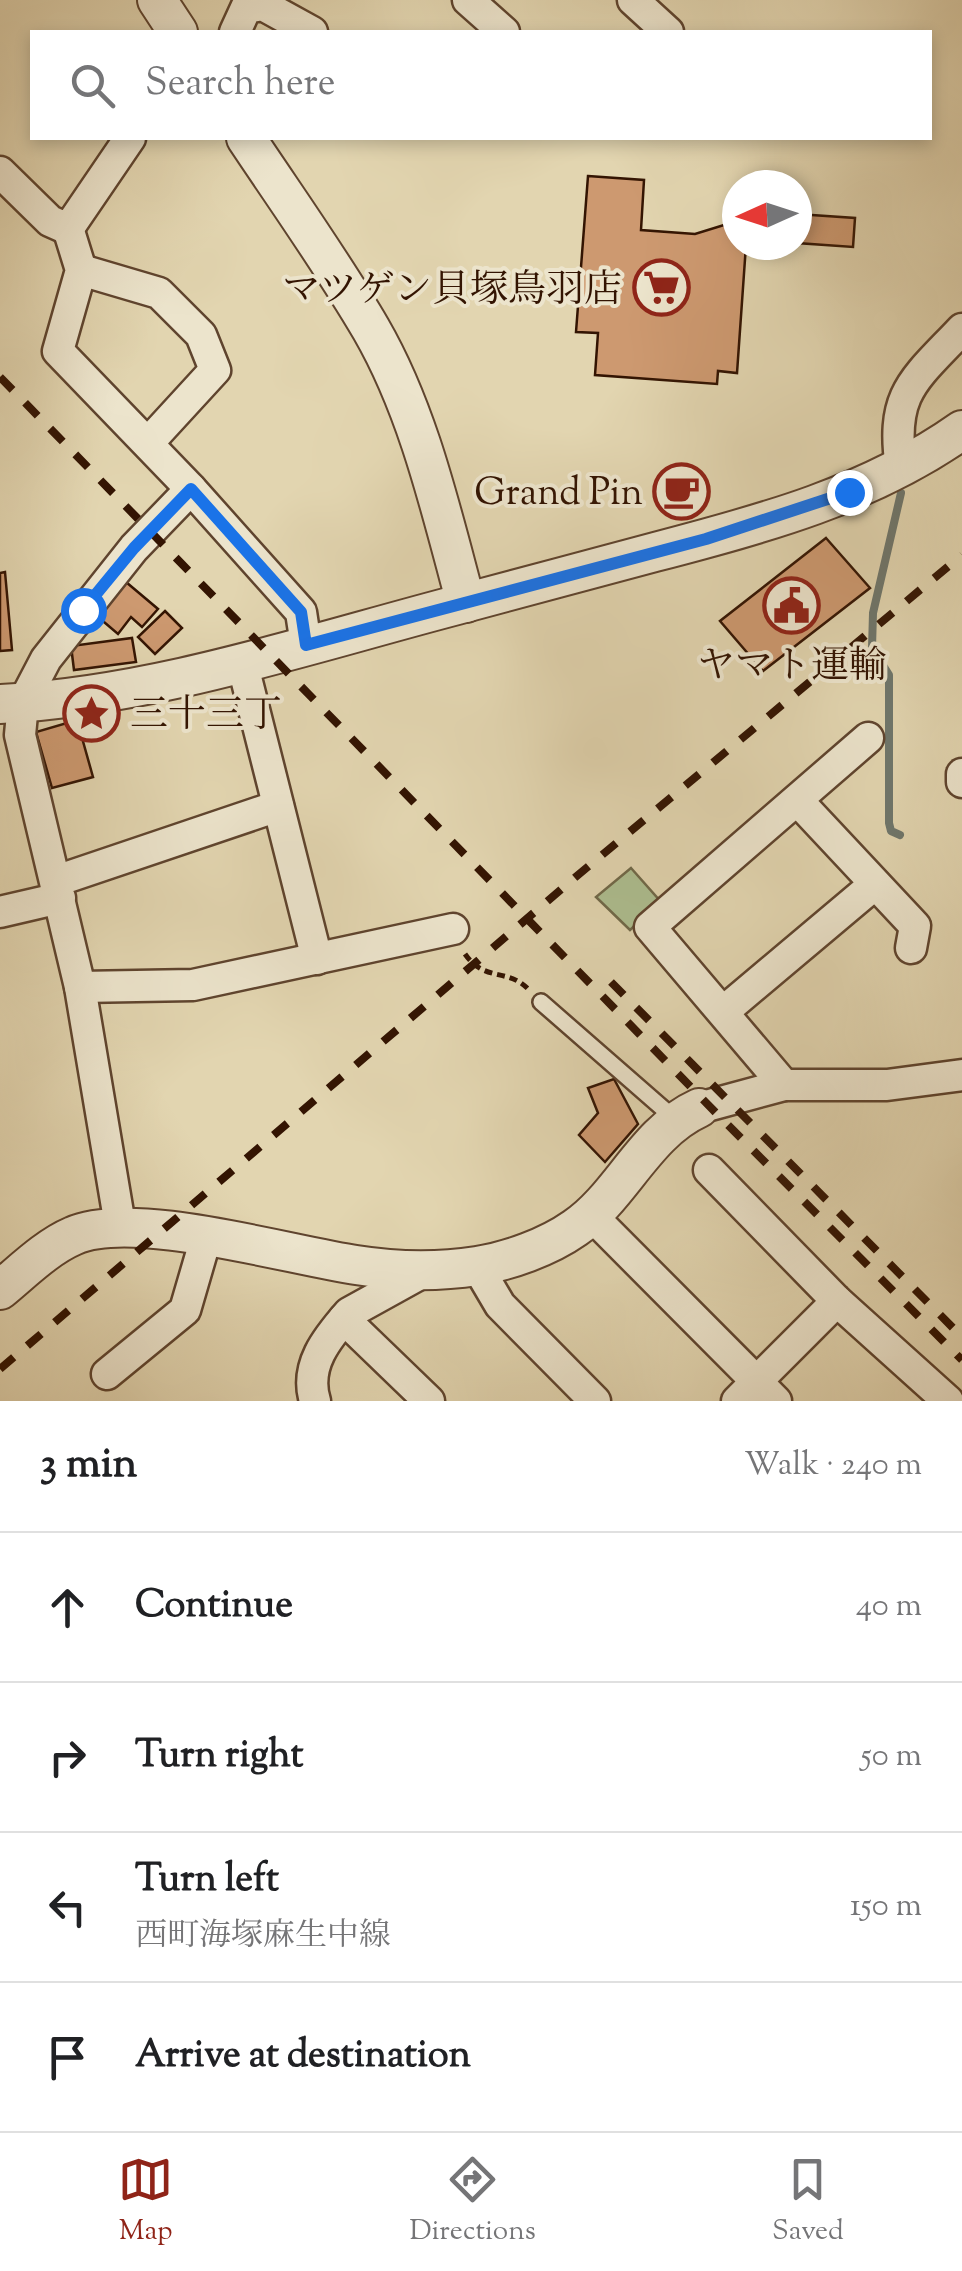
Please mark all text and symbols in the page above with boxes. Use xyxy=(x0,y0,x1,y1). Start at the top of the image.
search box xyxy=(30,30,932,140)
icon: search xyxy=(65,58,120,113)
text: Search here xyxy=(145,58,336,112)
north arrow xyxy=(722,170,812,260)
supermarket icon: マツゲン貝塚鳥羽店 xyxy=(631,258,691,318)
place label: マツゲン貝塚鳥羽店 xyxy=(282,265,622,319)
cafe icon: Grand Pin xyxy=(652,461,712,521)
place label: Grand Pin xyxy=(474,468,643,522)
route end xyxy=(827,470,873,516)
public building icon: ヤマト運輸 xyxy=(762,576,822,636)
route start xyxy=(61,588,107,634)
place label: ヤマト運輸 xyxy=(697,641,887,695)
place icon: 三十三丁 xyxy=(61,683,121,743)
place label: 三十三丁 xyxy=(130,690,282,744)
text: 3 min xyxy=(40,1436,137,1496)
text: Walk · 240 m xyxy=(744,1443,922,1489)
icon: ahead xyxy=(40,1580,95,1635)
text: Continue xyxy=(135,1580,293,1634)
text: 40 m xyxy=(856,1584,922,1630)
icon: right xyxy=(40,1730,95,1785)
text: Turn right xyxy=(135,1730,303,1784)
text: 50 m xyxy=(861,1734,922,1780)
text: Turn left xyxy=(135,1854,279,1908)
icon: left xyxy=(40,1880,95,1935)
text: 150 m xyxy=(850,1884,922,1930)
text: 西町海塚麻生中線 xyxy=(135,1914,391,1960)
icon: arrive xyxy=(40,2030,95,2085)
text: Arrive at destination xyxy=(135,2030,471,2084)
tab: Map xyxy=(118,2152,173,2252)
tab: Directions xyxy=(409,2152,536,2252)
tab: Saved xyxy=(772,2152,844,2252)

